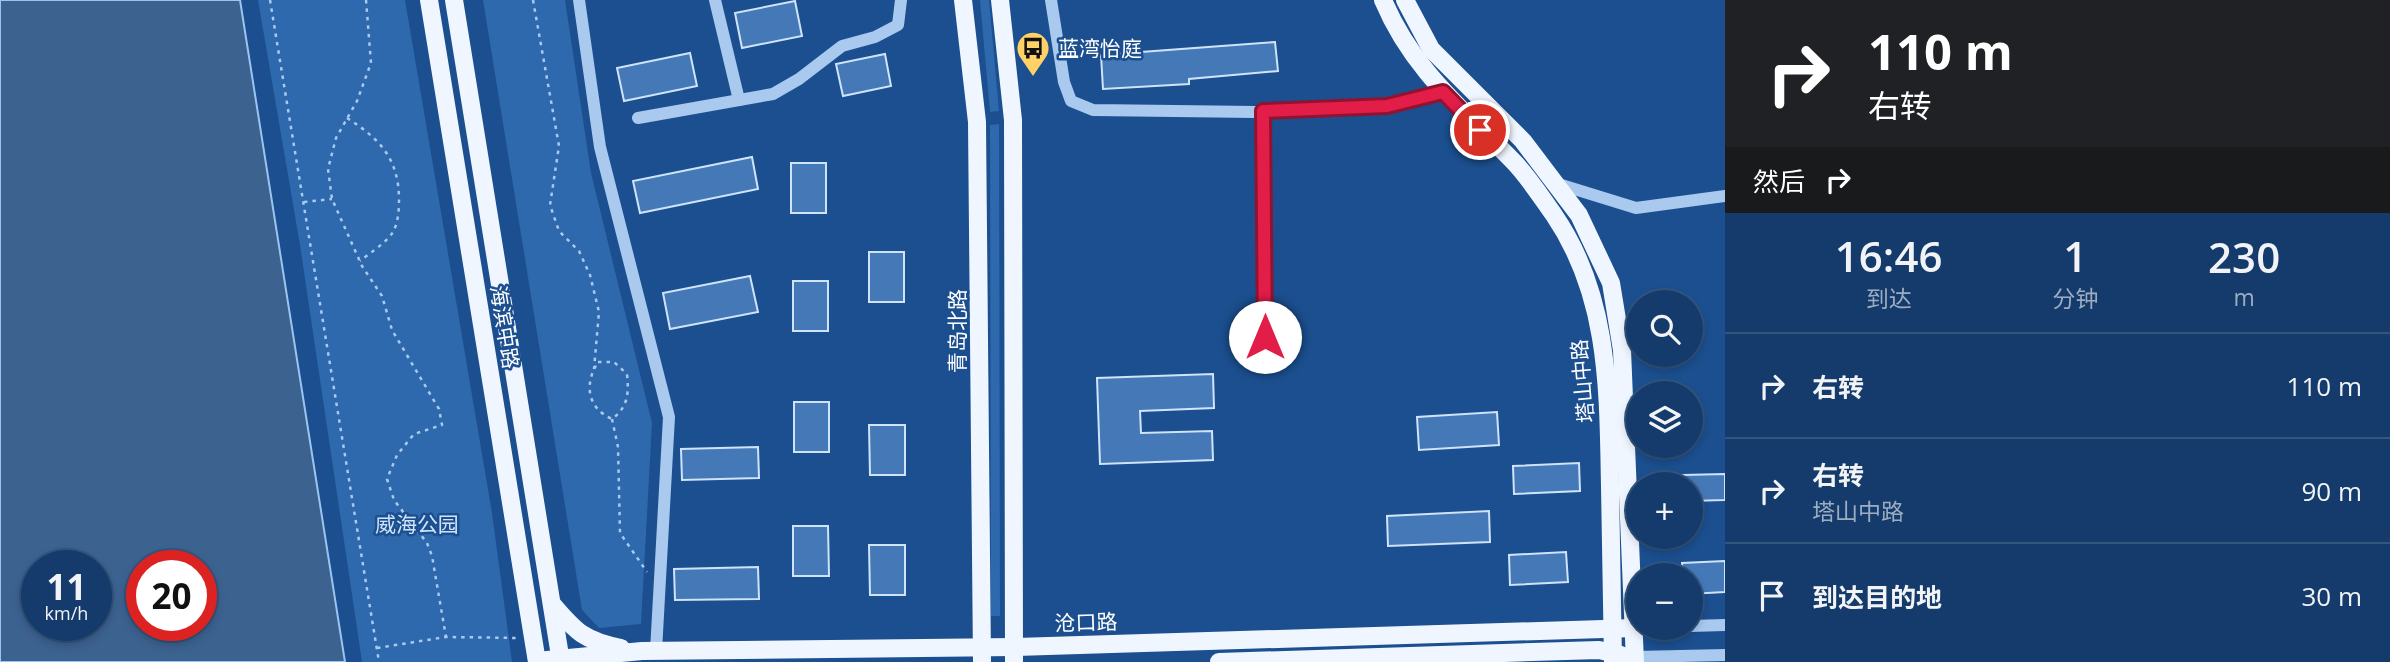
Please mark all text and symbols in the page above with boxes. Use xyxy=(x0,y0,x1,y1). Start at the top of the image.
text: 110 m xyxy=(1868,18,2013,84)
icon: right xyxy=(1753,28,1844,119)
bus stop icon: 蓝湾怡庭 xyxy=(1014,29,1052,78)
place label: 蓝湾怡庭 xyxy=(1058,34,1142,62)
text: 右转 xyxy=(1868,84,1932,127)
pin xyxy=(1450,100,1510,160)
icon: arrive xyxy=(1461,111,1499,149)
icon: right xyxy=(1819,161,1857,199)
text: 然后 xyxy=(1753,163,1805,199)
text: 16:46 xyxy=(1835,227,1942,284)
text: 1 xyxy=(2063,227,2087,284)
text: 230 xyxy=(2208,228,2280,285)
text: m xyxy=(2233,281,2255,313)
text: 到达 xyxy=(1866,282,1912,314)
text: 分钟 xyxy=(2052,282,2098,314)
street label: 海滨中路 xyxy=(485,283,525,371)
street label: 青岛北路 xyxy=(943,289,971,373)
map controls xyxy=(1626,290,1703,640)
button: search xyxy=(1626,290,1703,367)
position arrow xyxy=(1228,300,1302,374)
street label: 塔山中路 xyxy=(1564,338,1600,424)
icon: right xyxy=(1753,367,1791,405)
text: 110 m xyxy=(2287,368,2362,404)
text: 右转 xyxy=(1812,369,1864,405)
button: layers xyxy=(1626,381,1703,458)
text: 右转 xyxy=(1812,457,1864,493)
button: + xyxy=(1626,472,1703,549)
icon: right xyxy=(1753,472,1791,510)
text: 90 m xyxy=(2301,473,2362,509)
text: 塔山中路 xyxy=(1812,495,1904,527)
park label: 威海公园 xyxy=(375,510,459,538)
speed limit sign: 20 xyxy=(126,550,217,641)
text: 11 xyxy=(46,563,87,610)
button: − xyxy=(1626,563,1703,640)
icon: arrive xyxy=(1753,577,1791,615)
text: 30 m xyxy=(2301,578,2362,614)
text: 到达目的地 xyxy=(1812,579,1942,615)
text: km/h xyxy=(45,601,88,625)
street label: 沧口路 xyxy=(1054,607,1118,637)

